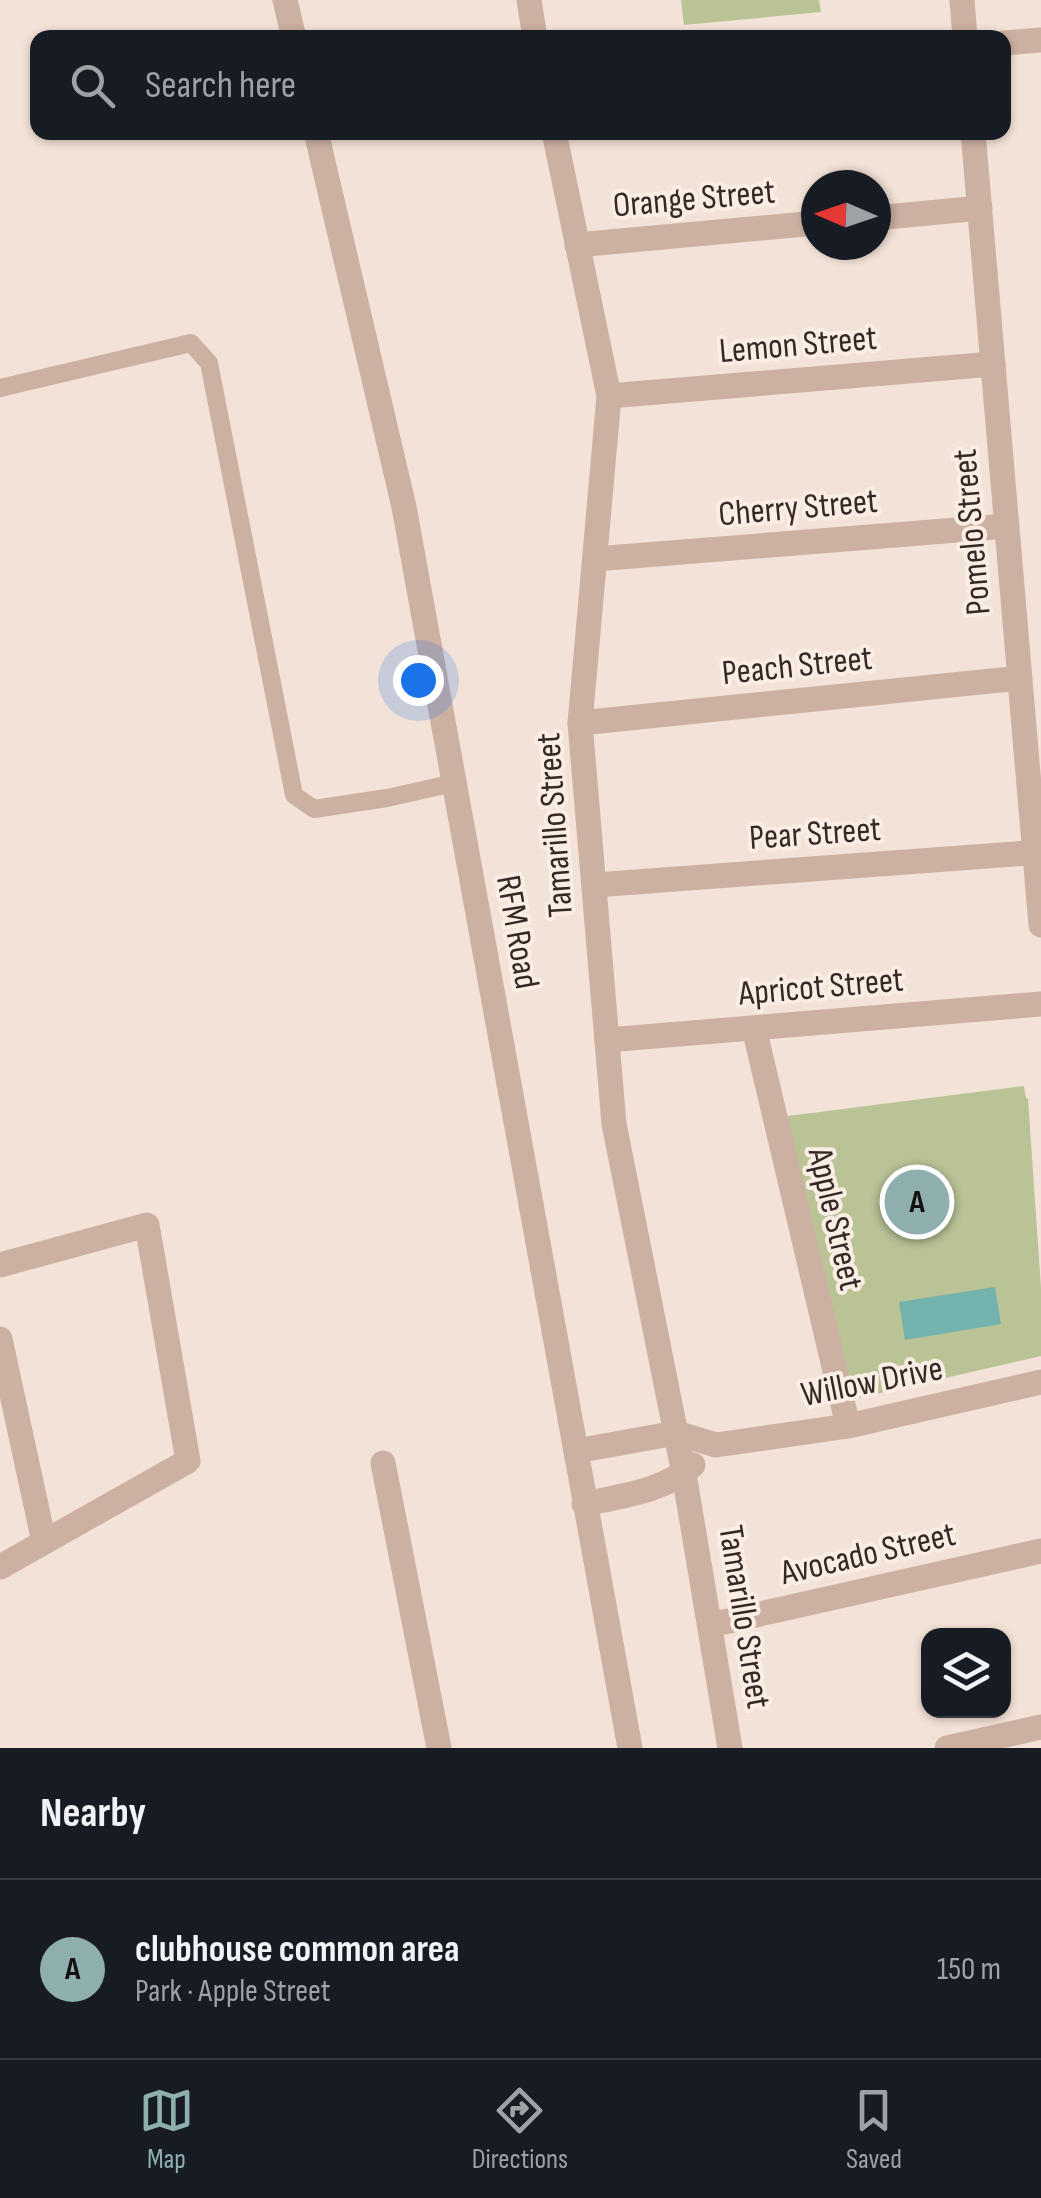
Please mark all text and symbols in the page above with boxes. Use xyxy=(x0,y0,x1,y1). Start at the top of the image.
search box xyxy=(30,30,1011,140)
icon: search xyxy=(65,58,120,113)
text: Search here xyxy=(145,63,296,108)
street label: Orange Street xyxy=(611,170,777,228)
north arrow xyxy=(801,170,891,260)
street label: Lemon Street xyxy=(717,317,879,373)
street label: Pomelo Street xyxy=(943,447,1001,617)
street label: Cherry Street xyxy=(717,480,879,536)
street label: Peach Street xyxy=(720,637,874,695)
your location xyxy=(393,655,444,706)
street label: Tamarillo Street xyxy=(527,731,583,919)
street label: Pear Street xyxy=(748,808,882,860)
street label: RFM Road xyxy=(486,872,548,992)
street label: Apricot Street xyxy=(736,958,905,1016)
street label: Apple Street xyxy=(798,1143,872,1294)
pin: A xyxy=(884,1164,950,1240)
street label: Willow Drive xyxy=(798,1347,946,1417)
street label: Avocado Street xyxy=(776,1513,960,1595)
street label: Tamarillo Street xyxy=(708,1522,780,1712)
map controls xyxy=(921,1628,1011,1718)
button: layers xyxy=(921,1628,1011,1718)
text: Nearby xyxy=(40,1788,146,1839)
text: clubhouse common area xyxy=(135,1927,460,1972)
text: A xyxy=(65,1950,80,1989)
text: 150 m xyxy=(937,1950,1001,1989)
text: Park · Apple Street xyxy=(135,1972,331,2011)
tab: Map xyxy=(139,2083,194,2176)
tab: Directions xyxy=(472,2083,568,2176)
tab: Saved xyxy=(846,2083,902,2176)

